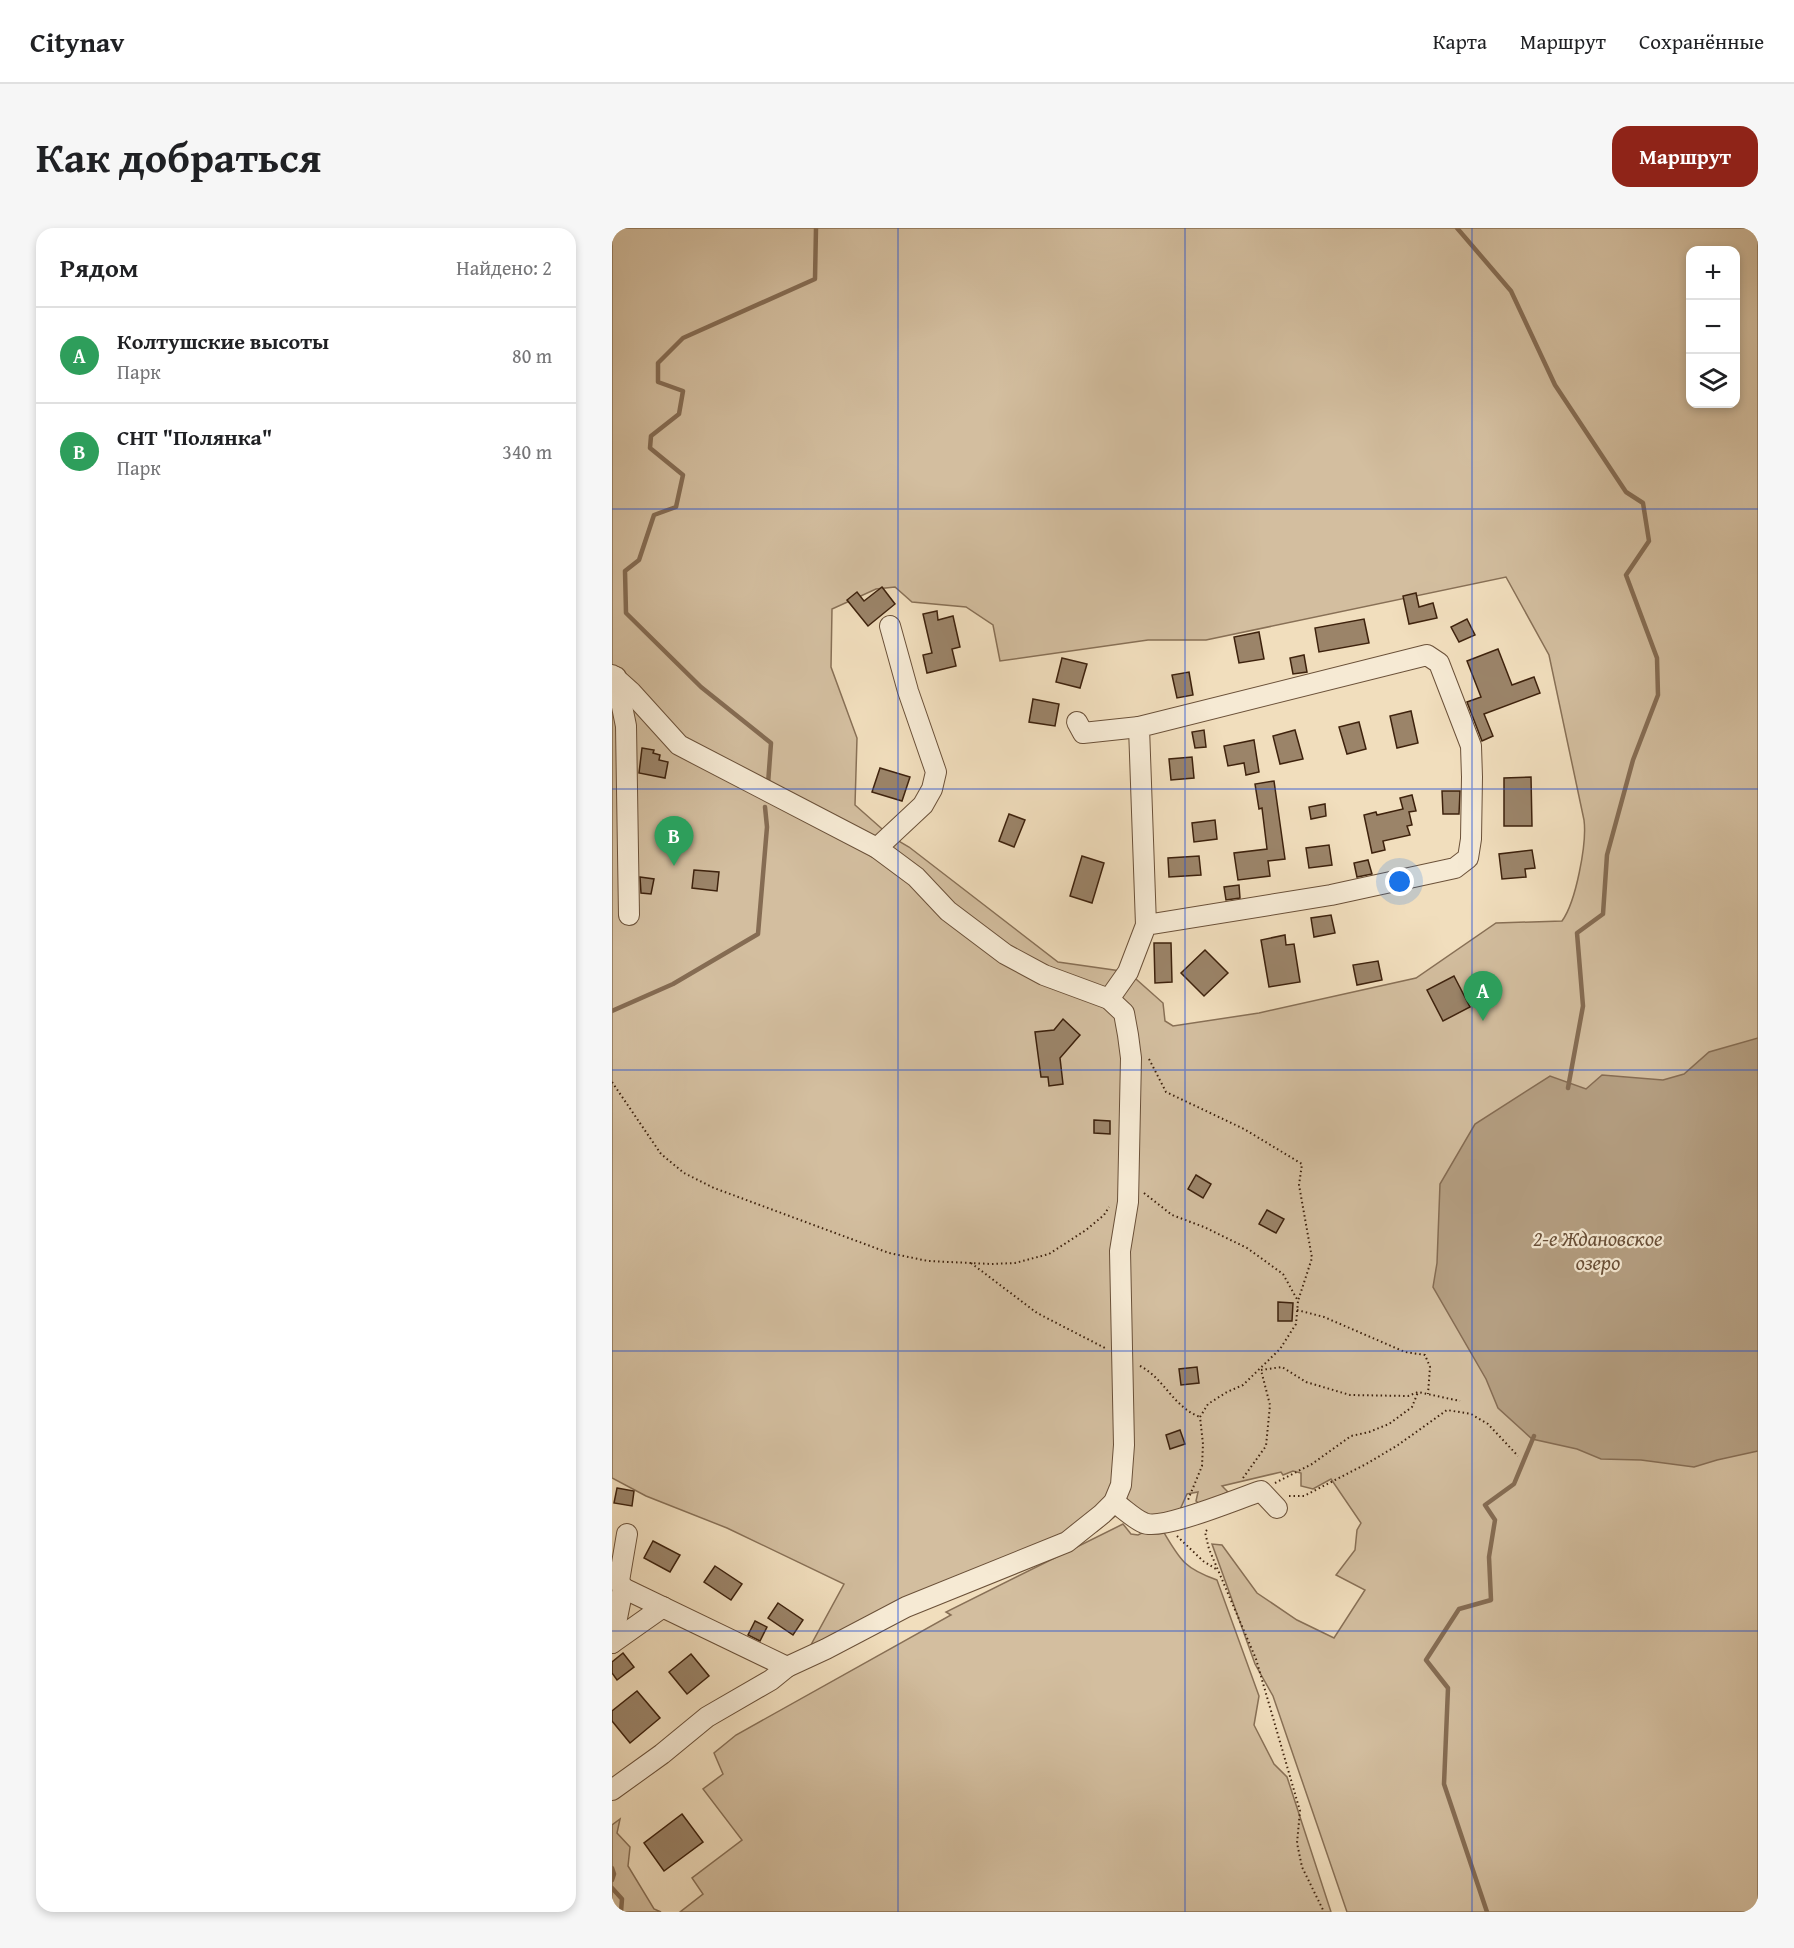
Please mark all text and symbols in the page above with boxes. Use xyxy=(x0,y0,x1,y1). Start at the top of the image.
text: Citynav xyxy=(30,21,124,62)
text: Карта xyxy=(1433,26,1487,57)
text: Маршрут xyxy=(1520,26,1606,57)
text: Сохранённые xyxy=(1639,26,1764,57)
text: Как добраться xyxy=(36,126,321,187)
button: Маршрут xyxy=(1612,126,1758,187)
map controls xyxy=(1686,246,1740,408)
button: + xyxy=(1686,246,1740,300)
text: Рядом xyxy=(60,248,138,287)
text: Найдено: 2 xyxy=(456,253,552,282)
button: − xyxy=(1686,300,1740,354)
text: Колтушские высоты xyxy=(117,325,329,357)
text: A xyxy=(73,341,86,370)
text: 80 m xyxy=(512,341,552,370)
button: layers xyxy=(1686,354,1740,408)
text: Парк xyxy=(117,357,161,386)
text: СНТ "Полянка" xyxy=(117,421,272,453)
text: B xyxy=(73,437,86,466)
text: 340 m xyxy=(502,437,552,466)
text: Парк xyxy=(117,453,161,482)
pin: B xyxy=(654,816,694,866)
your location xyxy=(1385,867,1414,896)
pin: A xyxy=(1464,972,1502,1021)
water label: 2-е Ждановское озеро xyxy=(1533,1223,1662,1278)

